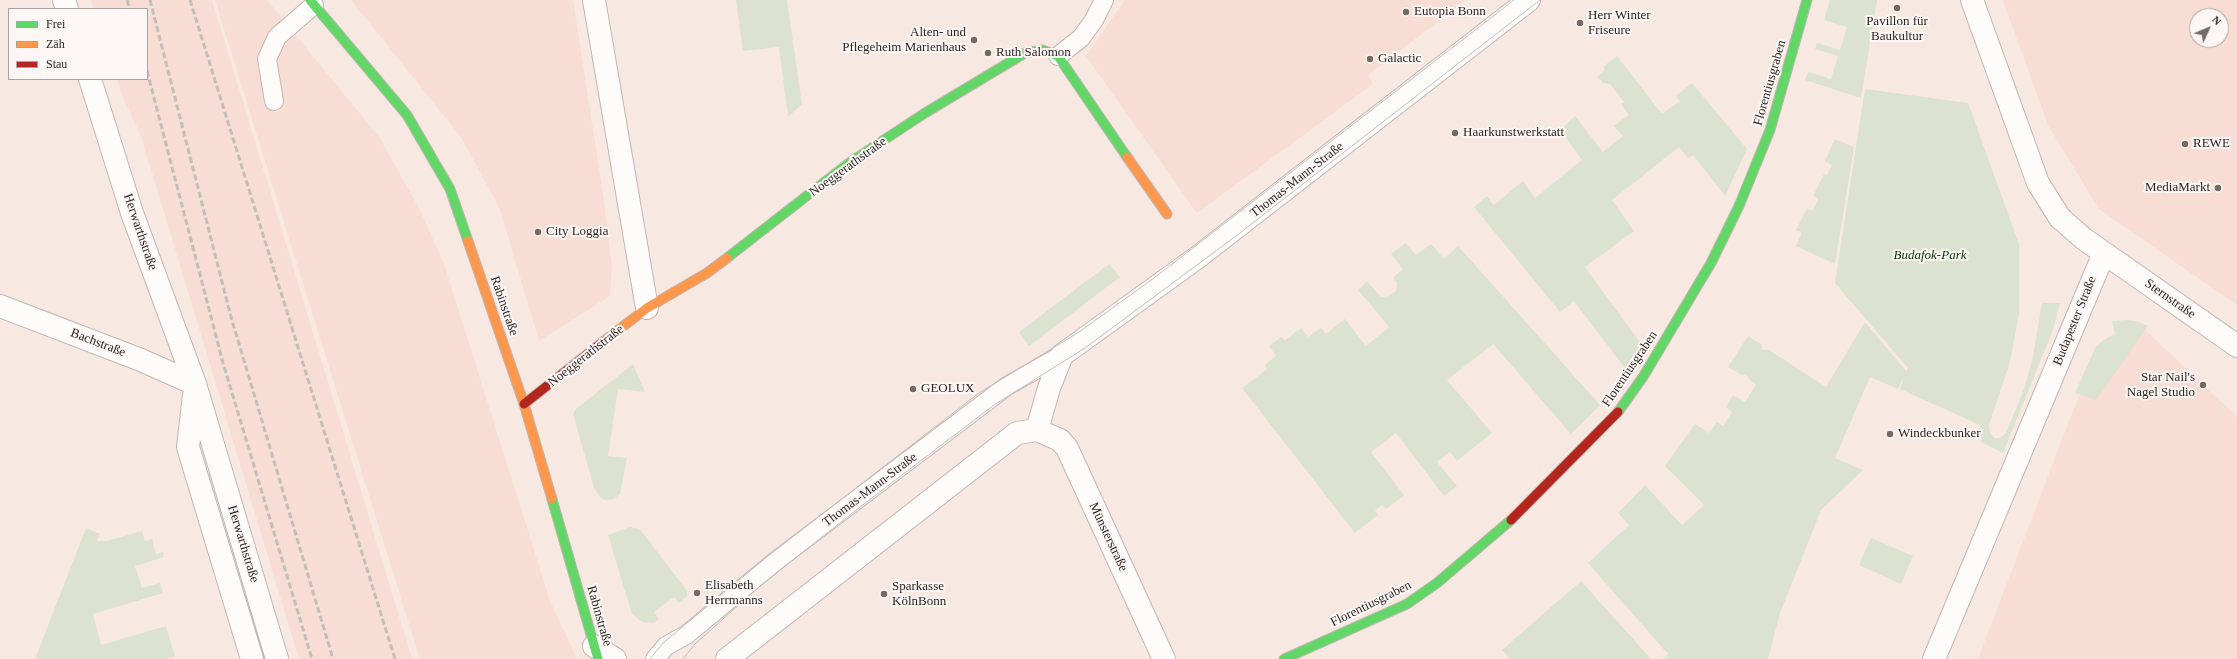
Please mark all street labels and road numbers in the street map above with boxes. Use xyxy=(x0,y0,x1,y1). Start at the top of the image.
street label: Florentiusgraben xyxy=(1750,39,1790,127)
street label: Noeggerathstraße xyxy=(806,134,890,200)
street label: Thomas-Mann-Straße xyxy=(1247,139,1347,221)
street label: Herwarthstraße xyxy=(120,192,160,272)
street label: Rabinstraße xyxy=(487,274,521,338)
street label: Budapester Straße xyxy=(2050,274,2100,368)
street label: Sternstraße xyxy=(2142,276,2198,322)
street label: Noeggerathstraße xyxy=(545,322,627,390)
street label: Bachstraße xyxy=(68,325,128,361)
street label: Florentiusgraben xyxy=(1599,328,1661,410)
street label: Thomas-Mann-Straße xyxy=(820,449,920,531)
street label: Münsterstraße xyxy=(1085,500,1131,574)
street label: Herwarthstraße xyxy=(224,503,262,585)
street label: Florentiusgraben xyxy=(1328,578,1414,630)
street label: Rabinstraße xyxy=(583,584,615,648)

